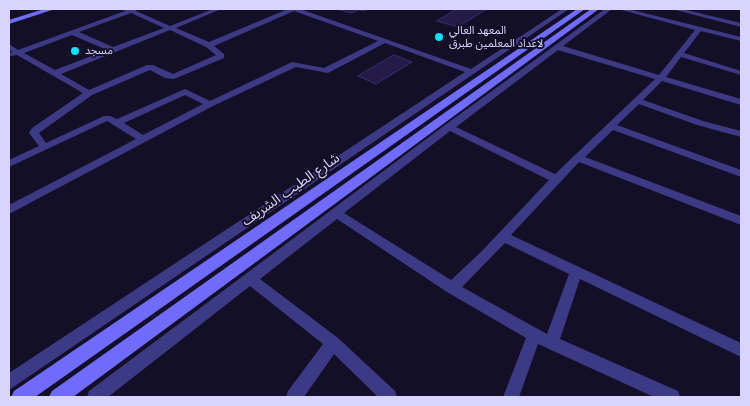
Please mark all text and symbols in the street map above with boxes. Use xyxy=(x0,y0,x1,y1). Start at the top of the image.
place label: المعهد العالي لاعداد المعلمين طبرق xyxy=(449,24,543,50)
marker: المعهد العالي لاعداد المعلمين طبرق xyxy=(433,31,445,43)
place label: مسجد xyxy=(85,44,113,58)
marker: مسجد xyxy=(69,45,81,57)
street label: شارع الطيب الشريف xyxy=(239,150,343,230)

